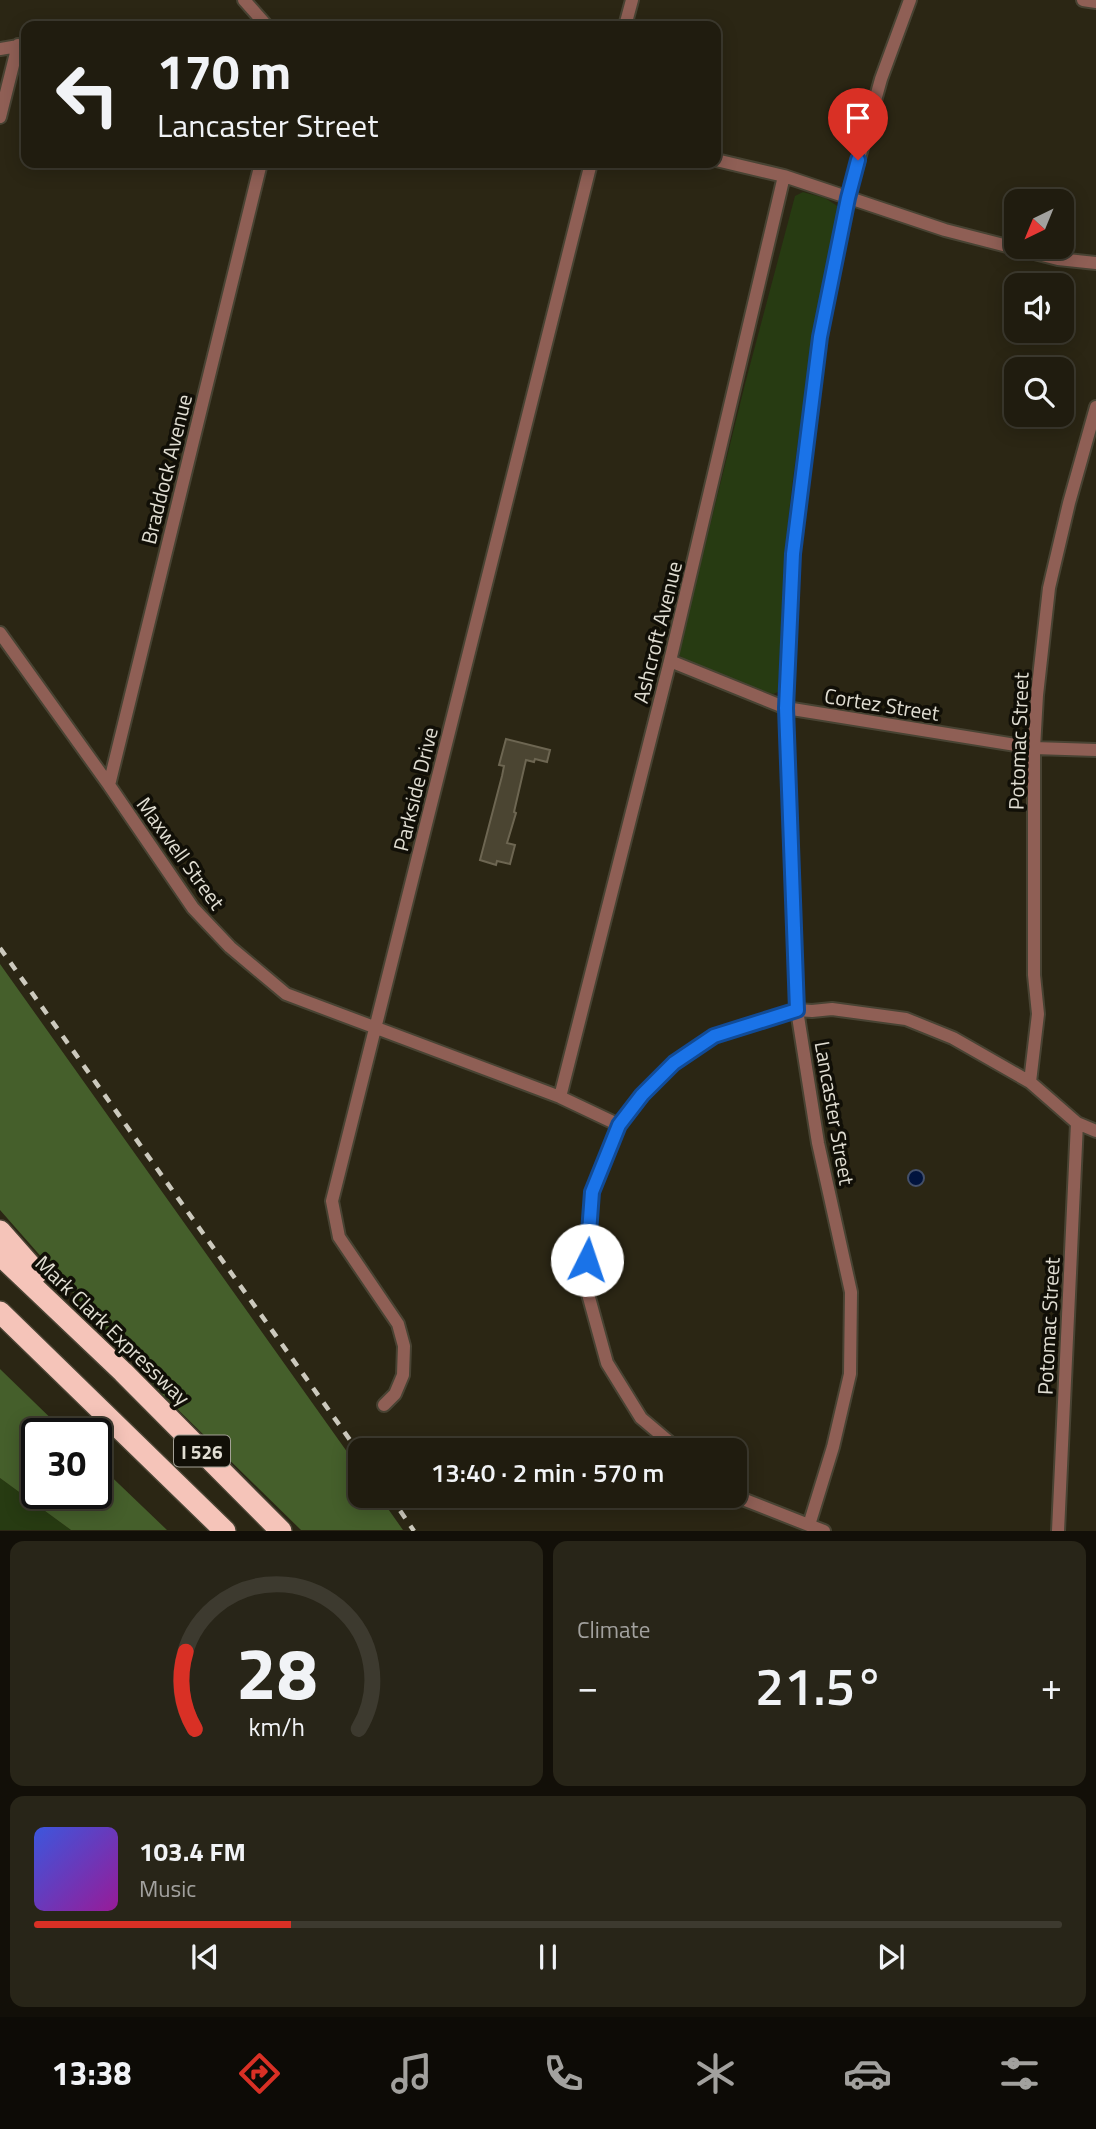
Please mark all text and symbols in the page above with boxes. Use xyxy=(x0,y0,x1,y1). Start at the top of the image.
text: 170 m xyxy=(157,33,291,108)
icon: left xyxy=(42,49,133,140)
pin xyxy=(828,88,888,160)
icon: arrive xyxy=(839,99,877,137)
text: Lancaster Street xyxy=(157,101,378,149)
north arrow xyxy=(1004,189,1074,259)
map controls xyxy=(1004,189,1074,427)
button: sound xyxy=(1004,273,1074,343)
button: search xyxy=(1004,357,1074,427)
street label: Braddock Avenue xyxy=(132,391,200,547)
street label: Ashcroft Avenue xyxy=(624,558,690,706)
street label: Potomac Street xyxy=(1000,671,1036,810)
street label: Cortez Street xyxy=(822,679,942,729)
street label: Parkside Drive xyxy=(384,724,446,854)
street label: Maxwell Street xyxy=(129,790,233,917)
street label: Lancaster Street xyxy=(807,1039,863,1188)
position arrow xyxy=(550,1223,624,1297)
street label: Mark Clark Expressway xyxy=(28,1247,198,1413)
street label: Potomac Street xyxy=(1028,1256,1068,1396)
speed limit sign: 30 xyxy=(21,1418,112,1509)
road number: I 526 xyxy=(174,1436,230,1466)
text: 13:40 · 2 min · 570 m xyxy=(431,1453,664,1492)
text: Climate xyxy=(577,1612,650,1647)
text: 28 xyxy=(236,1618,317,1728)
text: 21.5° xyxy=(755,1646,884,1725)
text: − xyxy=(577,1657,598,1715)
text: + xyxy=(1041,1657,1062,1715)
text: km/h xyxy=(248,1708,305,1746)
text: 103.4 FM xyxy=(139,1832,246,1871)
text: Music xyxy=(139,1871,196,1906)
icon: previous xyxy=(186,1938,224,1976)
icon: pause xyxy=(529,1938,567,1976)
icon: next xyxy=(872,1938,910,1976)
text: 13:38 xyxy=(52,2049,131,2097)
icon: directions xyxy=(235,2049,284,2098)
icon: music xyxy=(387,2049,436,2098)
icon: phone xyxy=(539,2049,588,2098)
icon: climate xyxy=(691,2049,740,2098)
icon: car xyxy=(843,2049,892,2098)
icon: filters xyxy=(995,2049,1044,2098)

